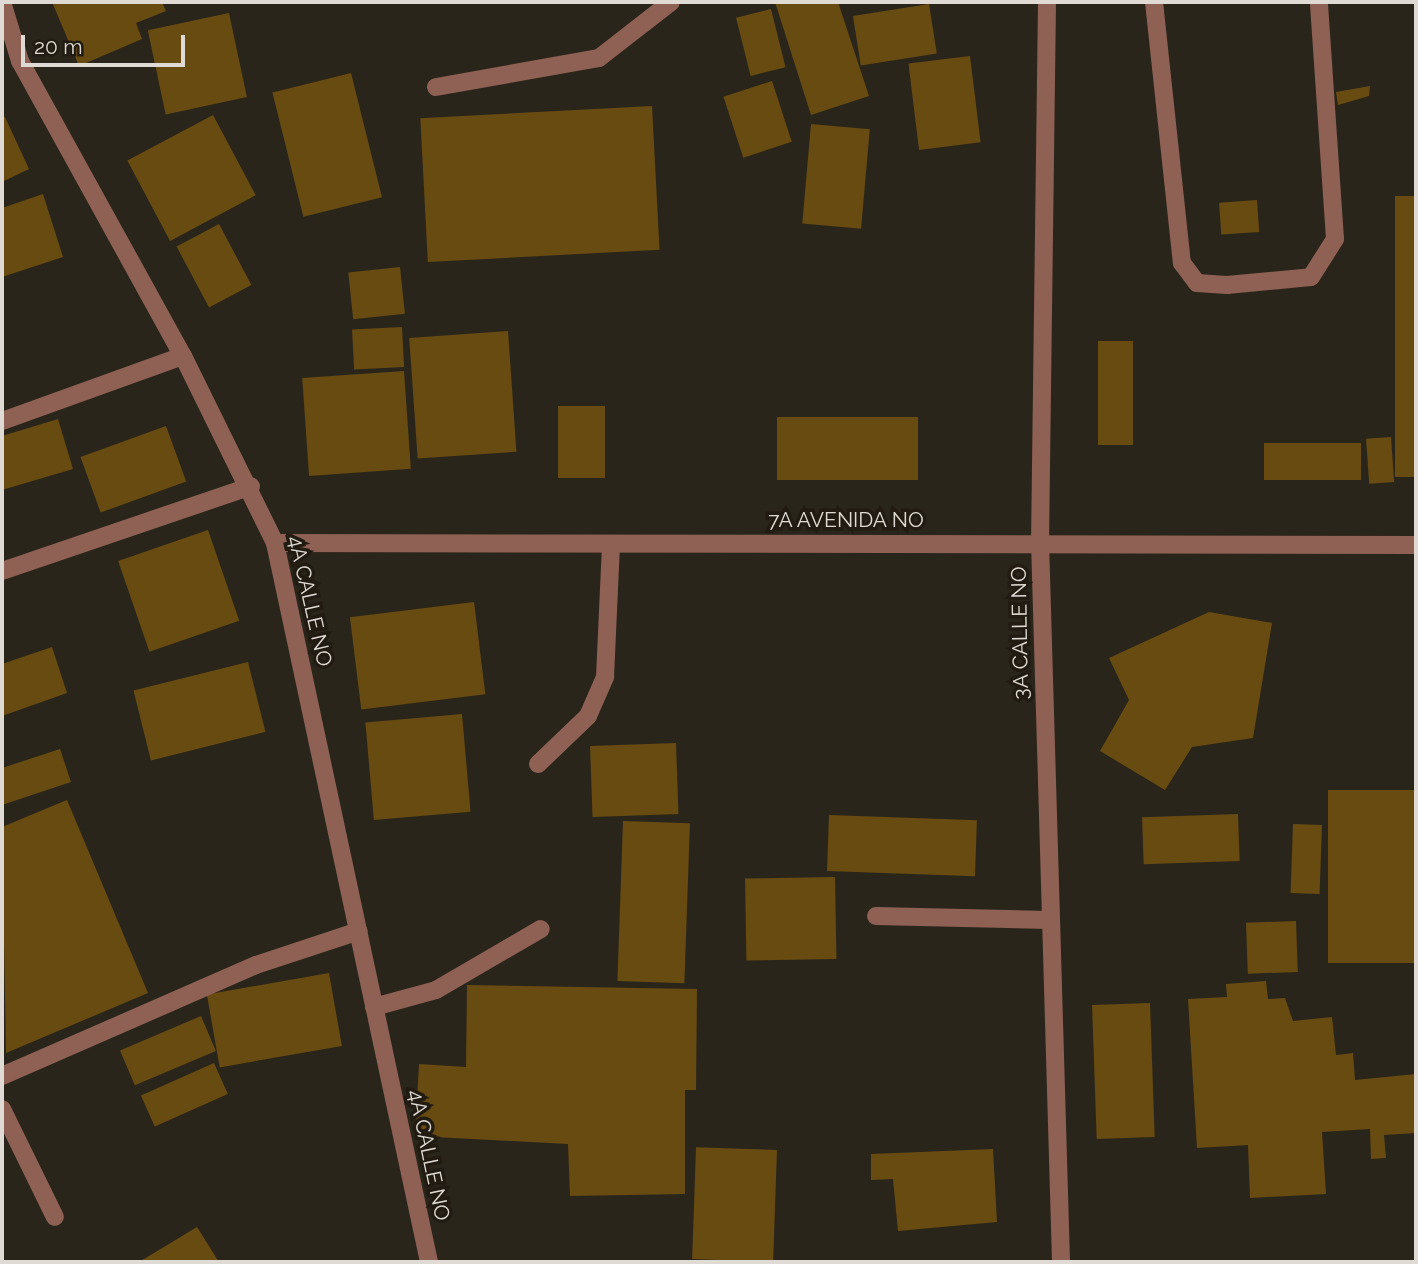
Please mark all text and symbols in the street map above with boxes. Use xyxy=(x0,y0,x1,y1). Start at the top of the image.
scale bar xyxy=(24,21,189,65)
text: 20 m xyxy=(34,34,82,59)
street label: 7A AVENIDA NO xyxy=(767,507,925,533)
street label: 4A CALLE NO xyxy=(283,533,337,669)
street label: 3A CALLE NO xyxy=(1006,566,1034,700)
street label: 4A CALLE NO xyxy=(403,1087,455,1223)

